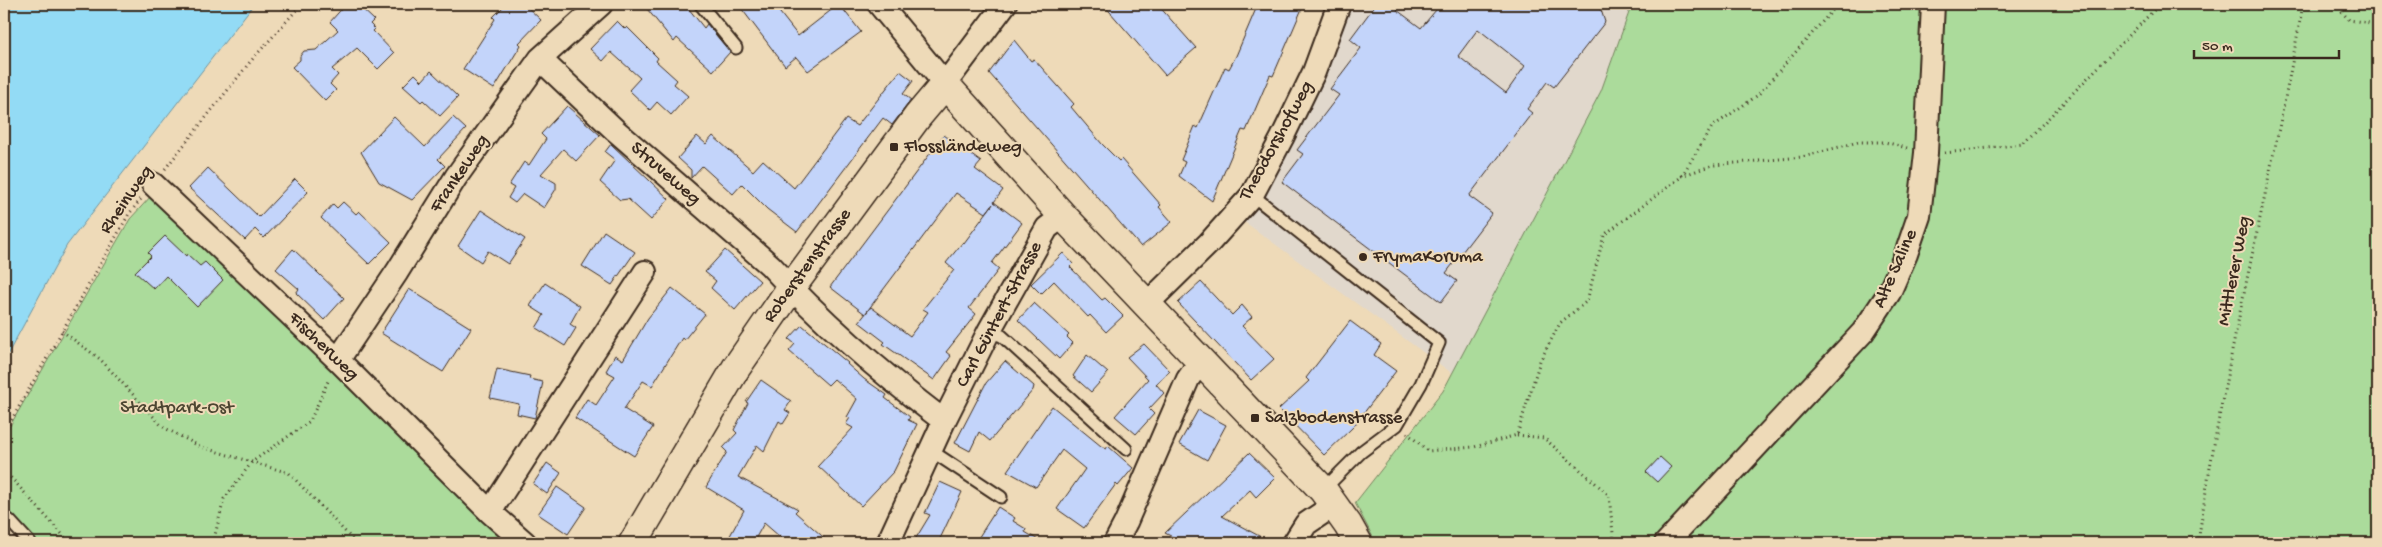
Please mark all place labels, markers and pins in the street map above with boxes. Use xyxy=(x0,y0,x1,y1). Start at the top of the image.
place label: Flossländeweg xyxy=(903,136,1022,159)
marker: Flossländeweg xyxy=(888,141,900,153)
place label: FrymaKoruma xyxy=(1372,246,1484,269)
marker: FrymaKoruma xyxy=(1357,251,1369,263)
place label: Salzbodenstrasse xyxy=(1265,407,1403,430)
marker: Salzbodenstrasse xyxy=(1249,412,1261,424)

